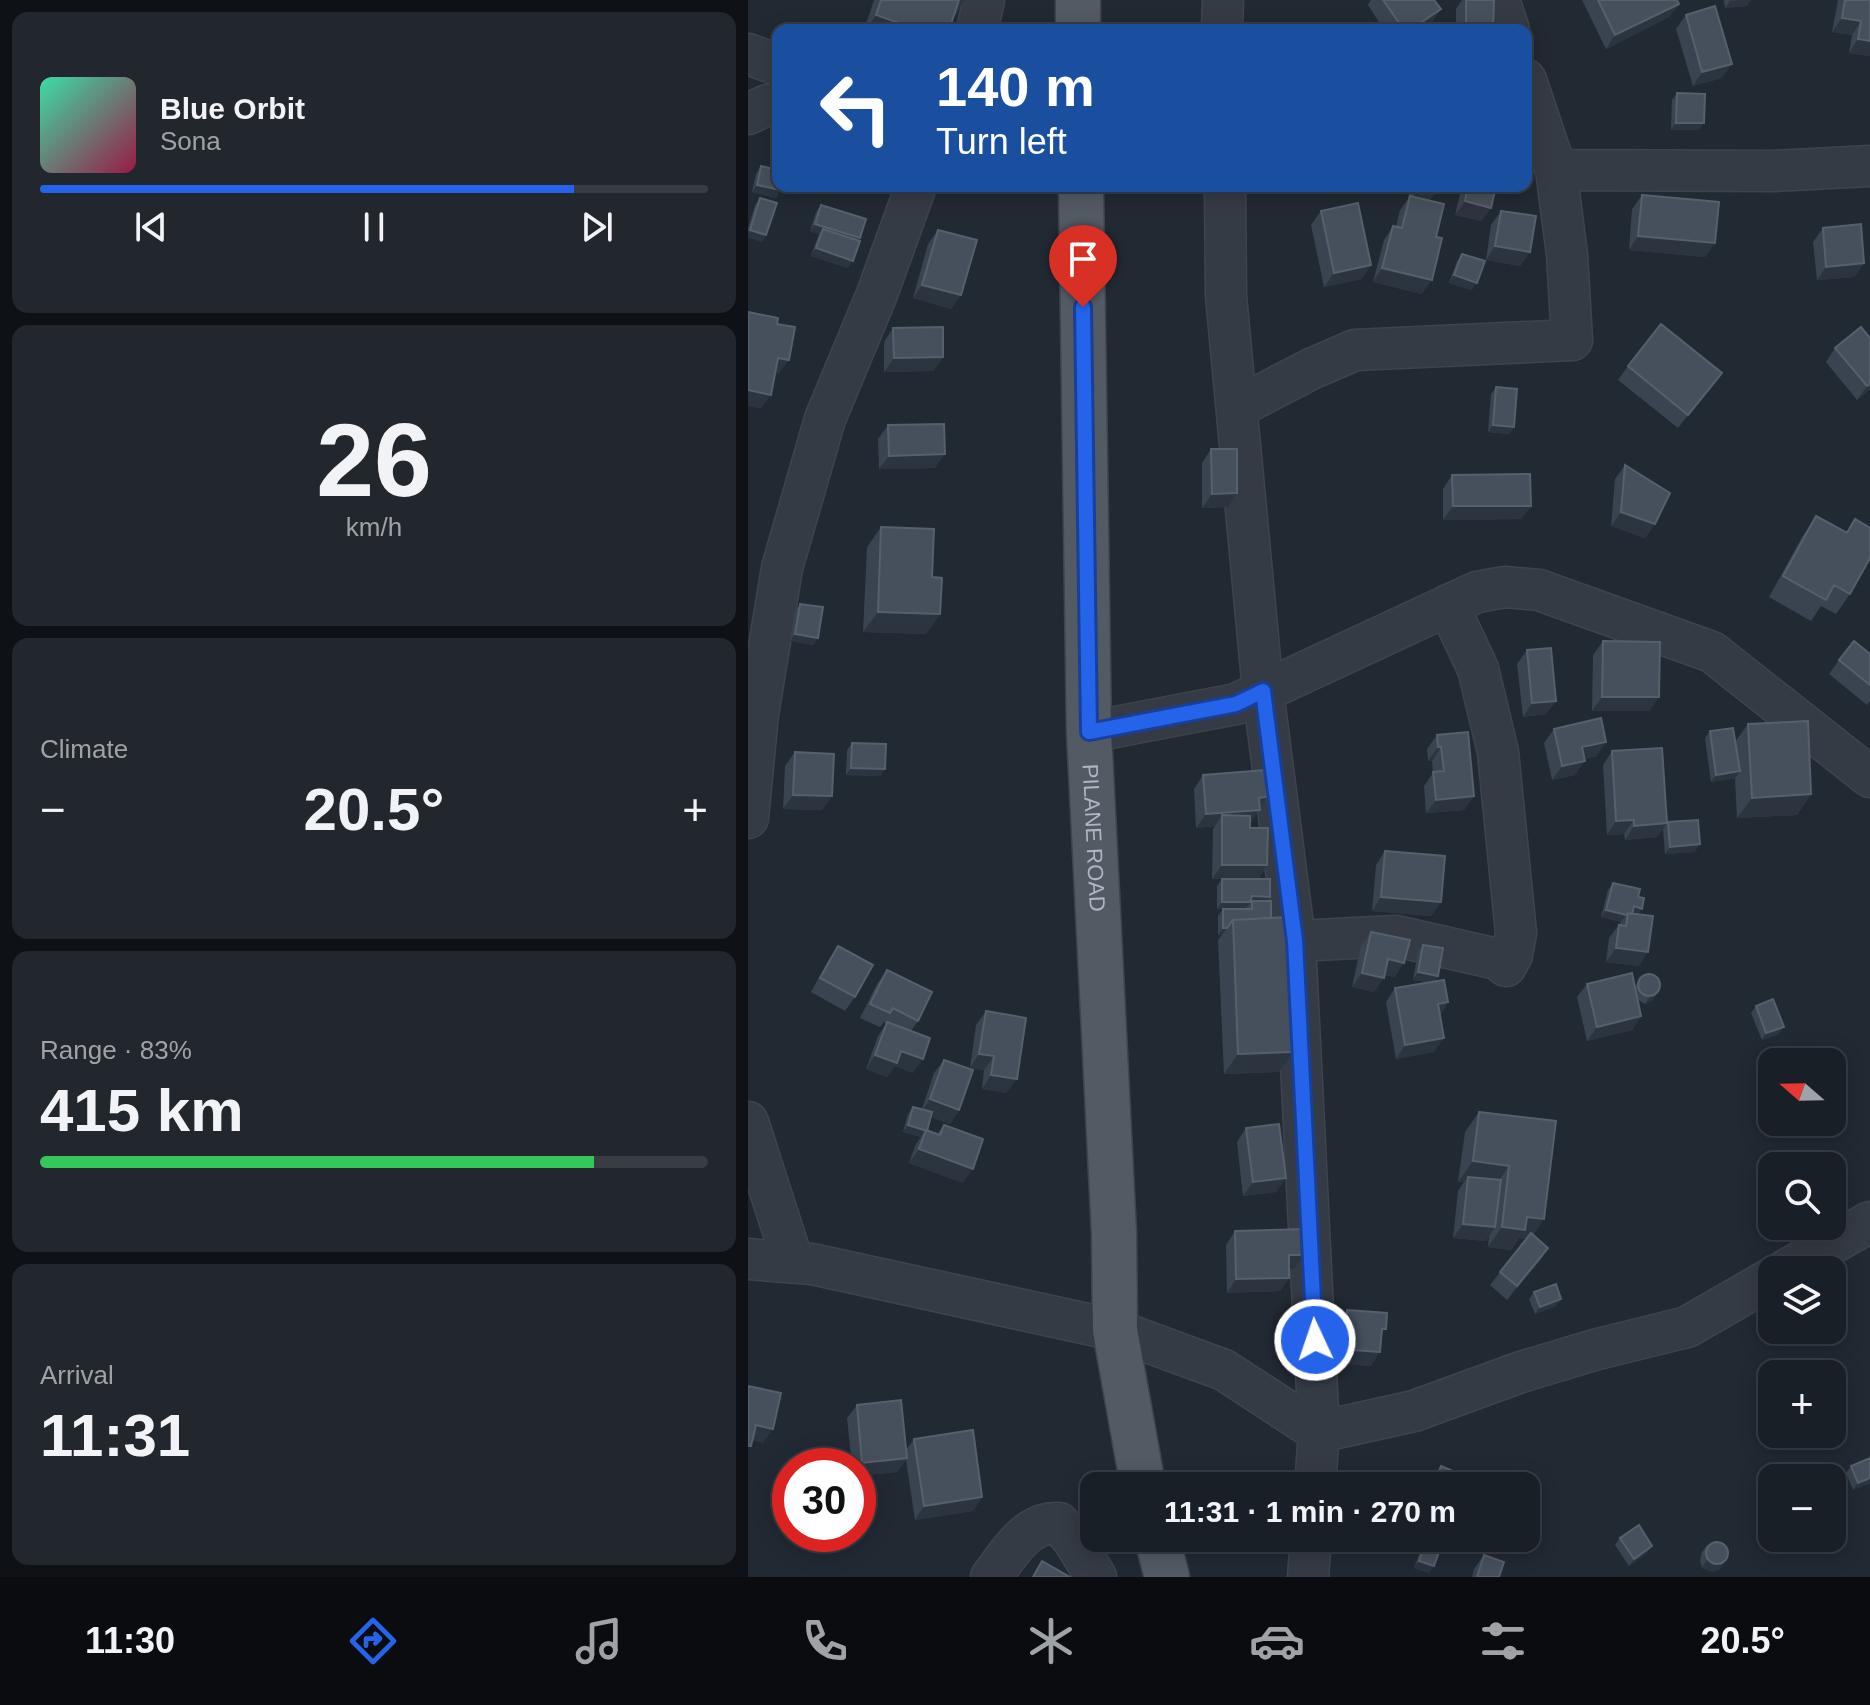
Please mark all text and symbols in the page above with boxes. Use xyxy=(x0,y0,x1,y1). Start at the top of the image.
text: 140 m xyxy=(936,55,1095,118)
icon: left xyxy=(804,56,908,160)
text: Blue Orbit xyxy=(160,92,305,125)
text: Turn left xyxy=(936,121,1067,162)
text: Sona xyxy=(160,126,221,156)
icon: previous xyxy=(129,205,173,249)
icon: pause xyxy=(352,205,396,249)
icon: next xyxy=(575,205,619,249)
pin xyxy=(1049,225,1117,307)
icon: arrive xyxy=(1061,237,1105,281)
text: 26 xyxy=(316,402,432,518)
text: km/h xyxy=(346,512,402,542)
text: Climate xyxy=(40,734,128,764)
street label: PILANE ROAD xyxy=(1078,763,1110,912)
text: 20.5° xyxy=(304,776,444,843)
text: − xyxy=(40,785,66,834)
text: + xyxy=(682,785,708,834)
text: Range · 83% xyxy=(40,1035,192,1065)
north arrow xyxy=(1758,1048,1846,1136)
map controls xyxy=(1758,1048,1846,1552)
text: 415 km xyxy=(40,1077,244,1144)
button: search xyxy=(1758,1152,1846,1240)
button: layers xyxy=(1758,1256,1846,1344)
position arrow xyxy=(1273,1298,1357,1382)
text: Arrival xyxy=(40,1360,114,1390)
button: + xyxy=(1758,1360,1846,1448)
text: 11:31 xyxy=(40,1402,190,1469)
speed limit sign: 30 xyxy=(772,1448,876,1552)
button: − xyxy=(1758,1464,1846,1552)
text: 11:31 · 1 min · 270 m xyxy=(1164,1495,1456,1528)
icon: directions xyxy=(345,1613,401,1669)
icon: music xyxy=(571,1613,627,1669)
icon: phone xyxy=(797,1613,853,1669)
icon: climate xyxy=(1023,1613,1079,1669)
icon: car xyxy=(1249,1613,1305,1669)
icon: filters xyxy=(1475,1613,1531,1669)
text: 11:30 xyxy=(85,1620,175,1661)
text: 20.5° xyxy=(1701,1620,1785,1661)

